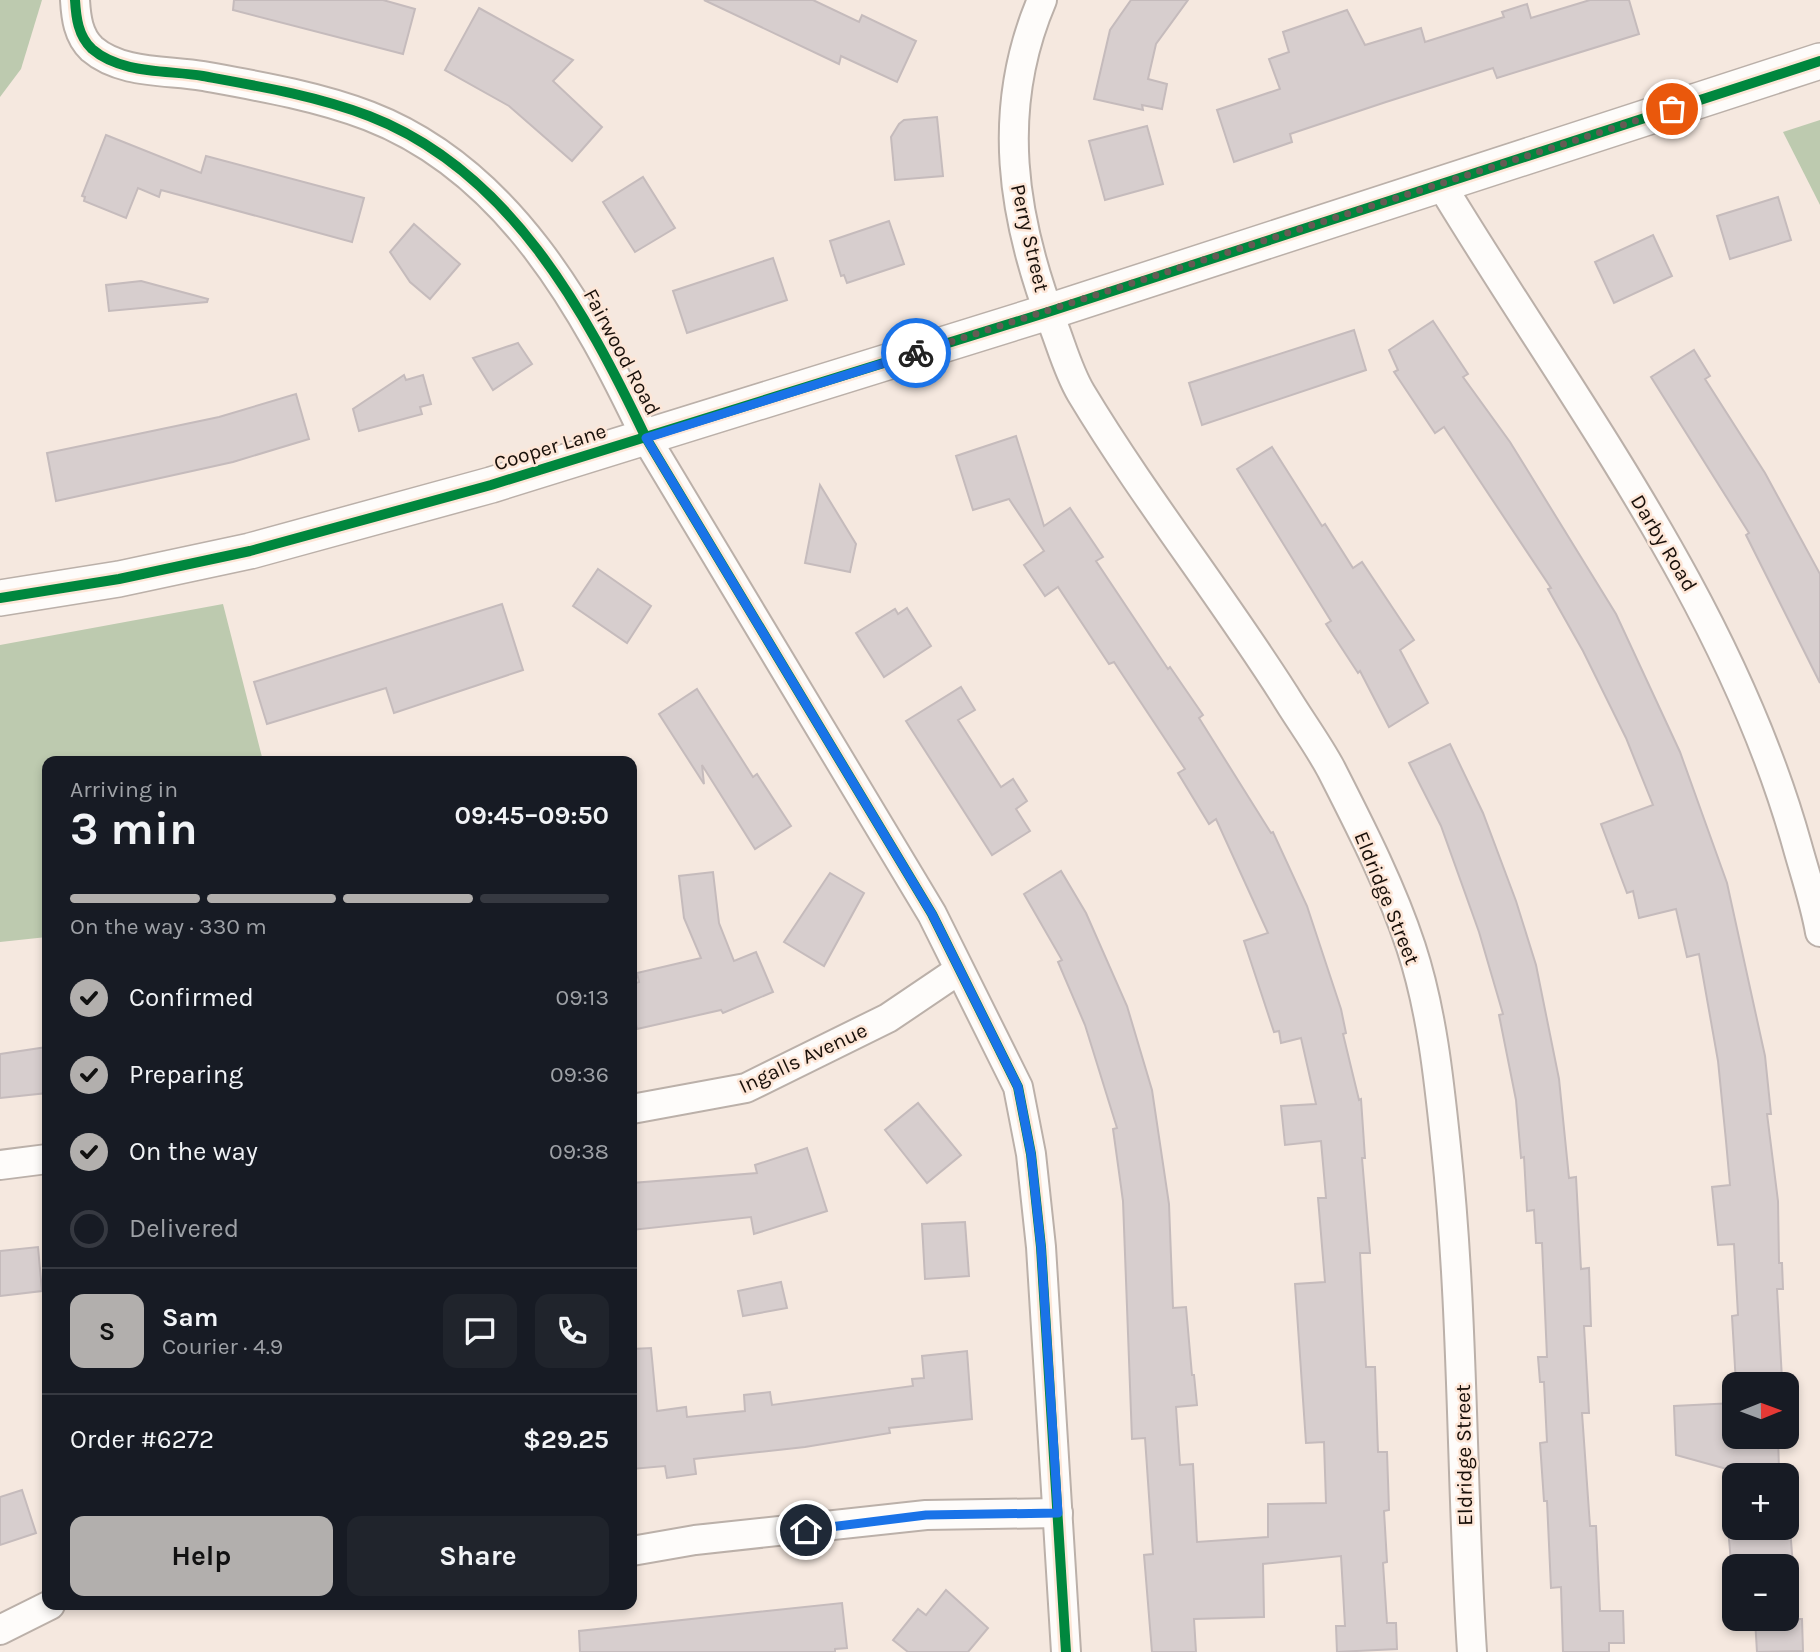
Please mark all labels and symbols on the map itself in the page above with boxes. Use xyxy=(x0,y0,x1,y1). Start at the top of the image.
pin xyxy=(1642,79,1702,139)
street label: Perry Street xyxy=(1006,182,1054,294)
street label: Fairwood Road xyxy=(579,285,665,419)
courier xyxy=(881,318,951,388)
street label: Cooper Lane xyxy=(491,419,609,475)
street label: Darby Road xyxy=(1626,490,1702,596)
street label: Eldridge Street xyxy=(1349,828,1425,968)
street label: Ingalls Avenue xyxy=(735,1018,871,1098)
north arrow xyxy=(1722,1372,1799,1449)
street label: Eldridge Street xyxy=(1451,1384,1477,1526)
pin xyxy=(776,1500,836,1560)

